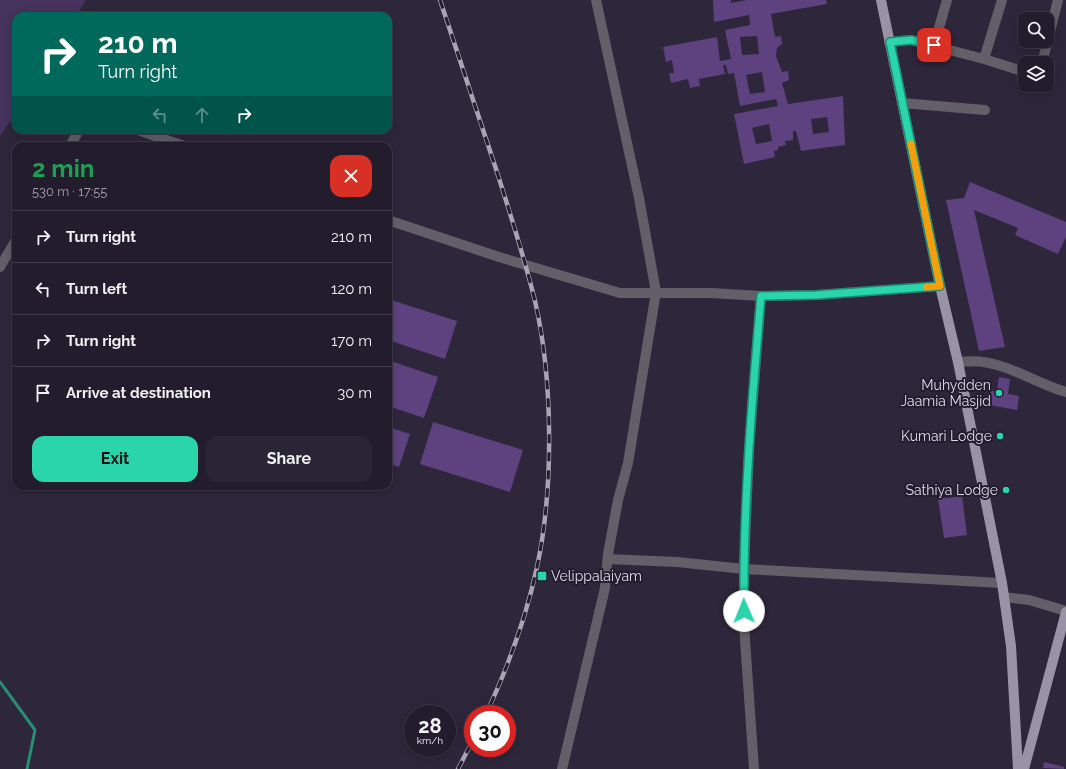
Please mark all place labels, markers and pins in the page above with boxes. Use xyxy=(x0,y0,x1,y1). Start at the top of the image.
pin xyxy=(917,28,951,62)
place label: Muhydden Jaamia Masjid xyxy=(900,377,991,409)
marker: Muhydden Jaamia Masjid xyxy=(994,388,1004,398)
place label: Kumari Lodge xyxy=(901,428,992,444)
marker: Kumari Lodge xyxy=(995,431,1005,441)
place label: Sathiya Lodge xyxy=(906,482,998,498)
marker: Sathiya Lodge xyxy=(1001,485,1011,495)
place label: Velippalaiyam xyxy=(551,568,642,584)
marker: Velippalaiyam xyxy=(536,570,548,582)

